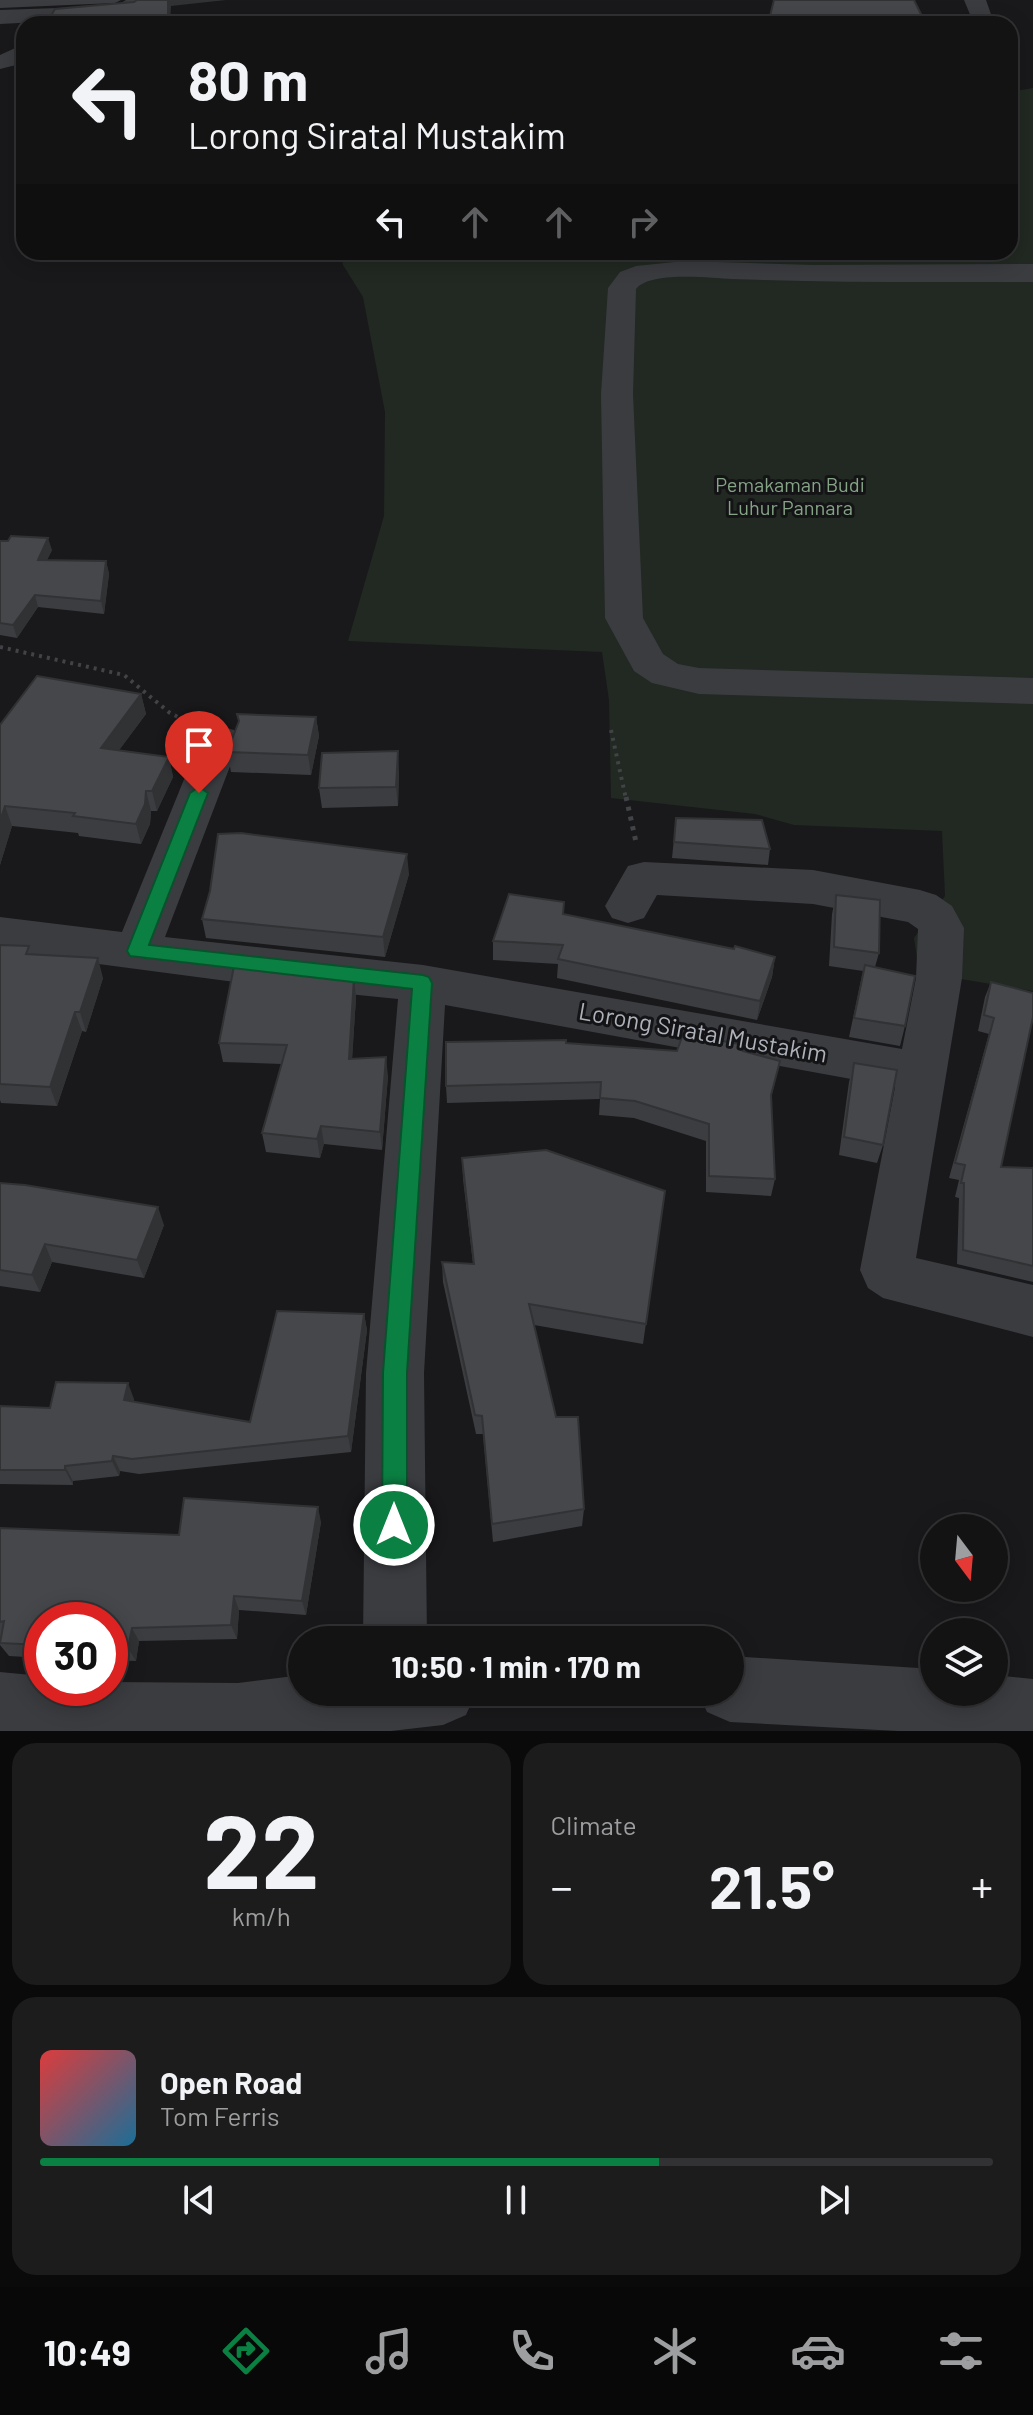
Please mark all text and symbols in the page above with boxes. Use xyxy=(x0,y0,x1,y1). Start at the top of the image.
text: 80 m xyxy=(188,45,308,112)
icon: left xyxy=(56,48,160,152)
text: Lorong Siratal Mustakim xyxy=(188,113,566,156)
icon: left xyxy=(369,200,413,244)
icon: ahead xyxy=(453,200,497,244)
icon: ahead xyxy=(537,200,581,244)
icon: right xyxy=(621,200,665,244)
park label: Pemakaman Budi Luhur Pannara xyxy=(715,472,865,519)
pin xyxy=(165,711,233,793)
icon: arrive xyxy=(177,723,221,767)
street label: Lorong Siratal Mustakim xyxy=(577,995,830,1068)
position arrow xyxy=(352,1483,436,1567)
north arrow xyxy=(920,1514,1008,1602)
map controls xyxy=(920,1514,1008,1706)
speed limit sign: 30 xyxy=(24,1602,128,1706)
button: layers xyxy=(920,1618,1008,1706)
text: 10:50 · 1 min · 170 m xyxy=(391,1648,641,1684)
text: 22 xyxy=(203,1785,319,1910)
text: Climate xyxy=(551,1809,637,1840)
text: 21.5° xyxy=(709,1849,835,1921)
text: − xyxy=(551,1859,573,1912)
text: + xyxy=(971,1859,993,1912)
text: km/h xyxy=(232,1900,291,1931)
text: Open Road xyxy=(160,2064,302,2100)
text: Tom Ferris xyxy=(160,2100,280,2131)
icon: previous xyxy=(177,2178,221,2222)
icon: pause xyxy=(494,2178,538,2222)
icon: next xyxy=(812,2178,856,2222)
icon: directions xyxy=(218,2323,274,2379)
icon: music xyxy=(361,2323,417,2379)
icon: phone xyxy=(504,2323,560,2379)
icon: climate xyxy=(647,2323,703,2379)
icon: car xyxy=(790,2323,846,2379)
icon: filters xyxy=(933,2323,989,2379)
text: 10:49 xyxy=(44,2330,131,2373)

